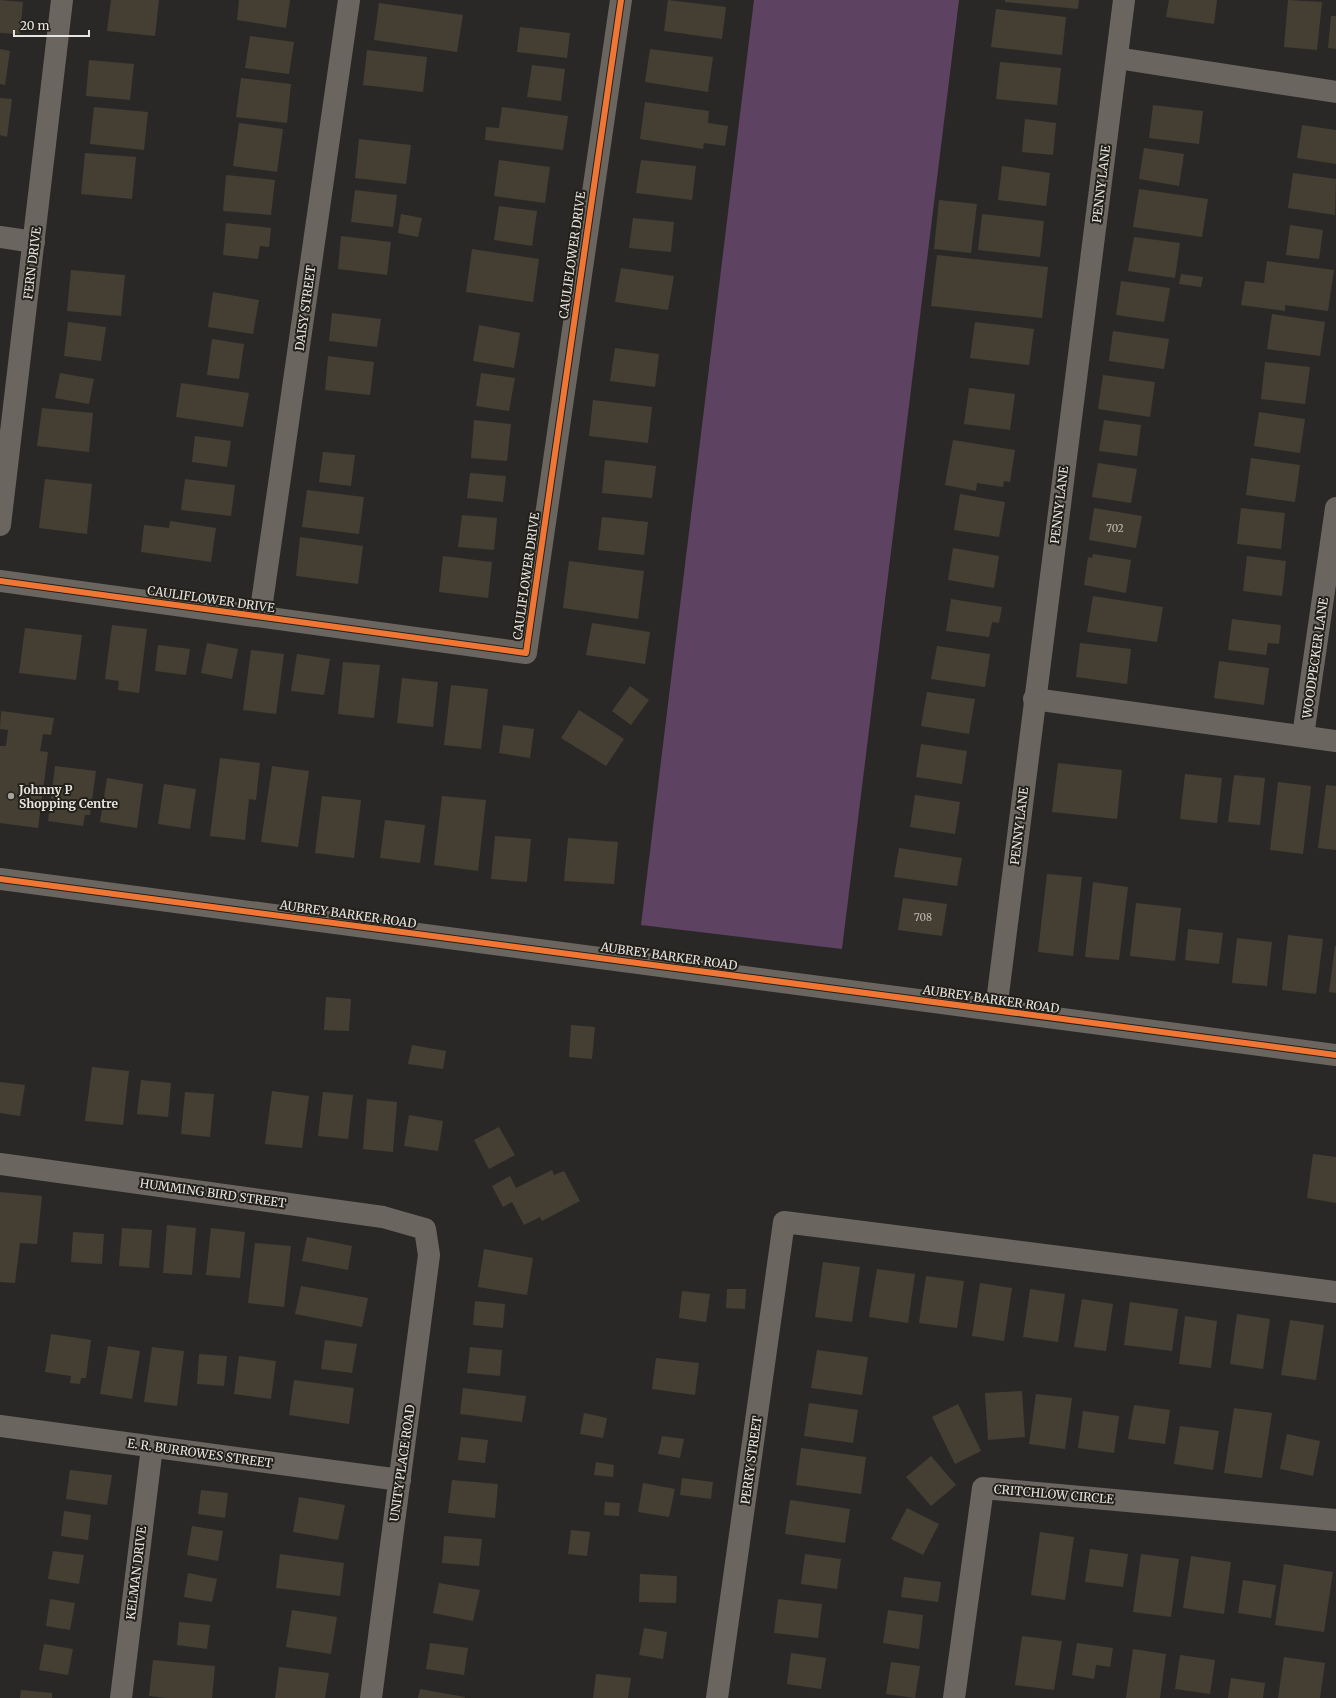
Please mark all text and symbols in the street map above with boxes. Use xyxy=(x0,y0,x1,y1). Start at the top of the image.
scale bar xyxy=(14,12,89,38)
text: 20 m xyxy=(20,18,49,33)
street label: PENNY LANE xyxy=(1089,144,1113,224)
street label: CAULIFLOWER DRIVE xyxy=(556,190,588,320)
street label: FERN DRIVE xyxy=(20,226,44,300)
street label: DAISY STREET xyxy=(292,264,319,352)
street label: PENNY LANE xyxy=(1047,465,1071,545)
street label: CAULIFLOWER DRIVE xyxy=(510,511,542,641)
house number: 702 xyxy=(1106,522,1124,535)
street label: CAULIFLOWER DRIVE xyxy=(146,583,276,615)
street label: WOODPECKER LANE xyxy=(1299,596,1331,720)
place label: Johnny P Shopping Centre xyxy=(18,782,118,811)
street label: PENNY LANE xyxy=(1007,786,1031,866)
marker: Johnny P Shopping Centre xyxy=(6,791,16,801)
street label: AUBREY BARKER ROAD xyxy=(278,897,417,931)
house number: 708 xyxy=(914,911,932,924)
street label: AUBREY BARKER ROAD xyxy=(599,939,738,973)
street label: AUBREY BARKER ROAD xyxy=(921,982,1060,1016)
street label: HUMMING BIRD STREET xyxy=(139,1175,288,1211)
street label: UNITY PLACE ROAD xyxy=(386,1404,418,1522)
street label: PERRY STREET xyxy=(737,1414,765,1505)
street label: E. R. BURROWES STREET xyxy=(126,1435,274,1471)
street label: CRITCHLOW CIRCLE xyxy=(993,1481,1115,1507)
street label: KELMAN DRIVE xyxy=(123,1525,149,1621)

